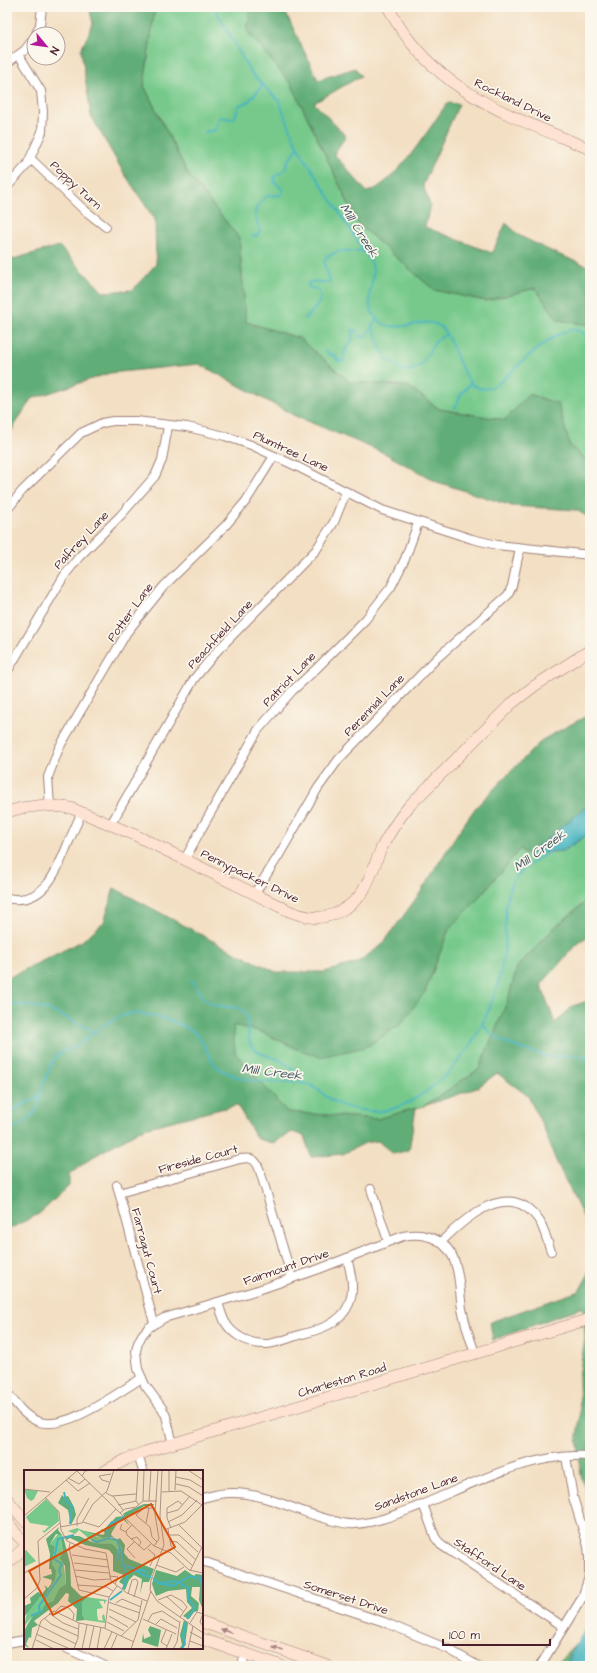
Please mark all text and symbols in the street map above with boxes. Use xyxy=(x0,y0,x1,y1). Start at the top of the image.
north arrow xyxy=(26,26,66,66)
text: N xyxy=(46,44,63,57)
street label: Rockland Drive xyxy=(471,74,555,127)
street label: Poppy Turn xyxy=(45,157,105,215)
water label: Mill Creek xyxy=(336,200,383,262)
street label: Plumtree Lane xyxy=(250,427,332,477)
street label: Palfrey Lane xyxy=(50,507,114,574)
street label: Potter Lane xyxy=(103,579,158,645)
street label: Peachfield Lane xyxy=(184,596,257,673)
street label: Patriot Lane xyxy=(259,648,320,711)
street label: Perennial Lane xyxy=(340,670,409,740)
water label: Mill Creek xyxy=(510,825,570,876)
street label: Pennypacker Drive xyxy=(197,845,302,909)
water label: Mill Creek xyxy=(241,1059,304,1085)
street label: Fireside Court xyxy=(157,1141,240,1178)
street label: Farragut Court xyxy=(126,1206,166,1296)
street label: Fairmount Drive xyxy=(241,1245,332,1290)
street label: Charleston Road xyxy=(296,1359,388,1402)
street label: Sandstone Lane xyxy=(372,1469,461,1515)
inset map xyxy=(24,1470,203,1649)
street label: Stafford Lane xyxy=(450,1534,530,1595)
street label: Somerset Drive xyxy=(301,1576,391,1619)
scale bar xyxy=(443,1621,550,1647)
one-way arrow xyxy=(220,1627,232,1633)
text: 100 m xyxy=(449,1627,480,1644)
one-way arrow xyxy=(272,1646,284,1652)

